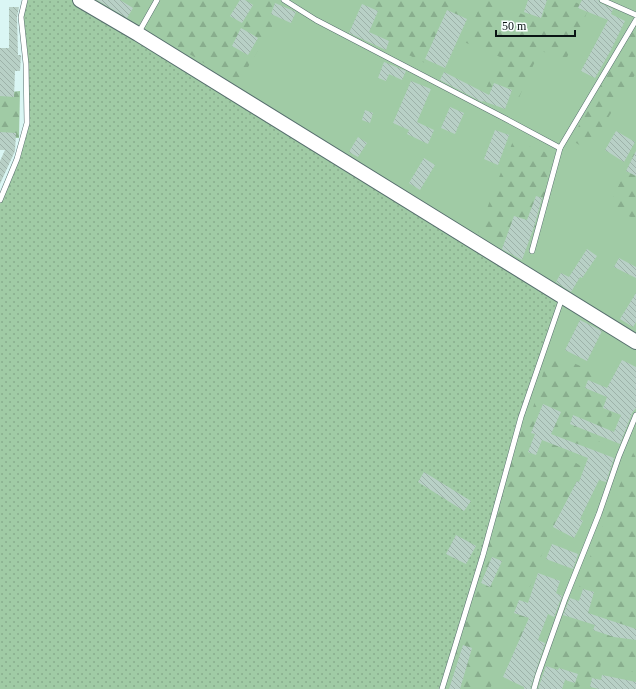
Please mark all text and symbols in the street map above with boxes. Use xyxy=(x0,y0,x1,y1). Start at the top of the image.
scale bar xyxy=(496,12,575,38)
text: 50 m xyxy=(502,19,527,33)

